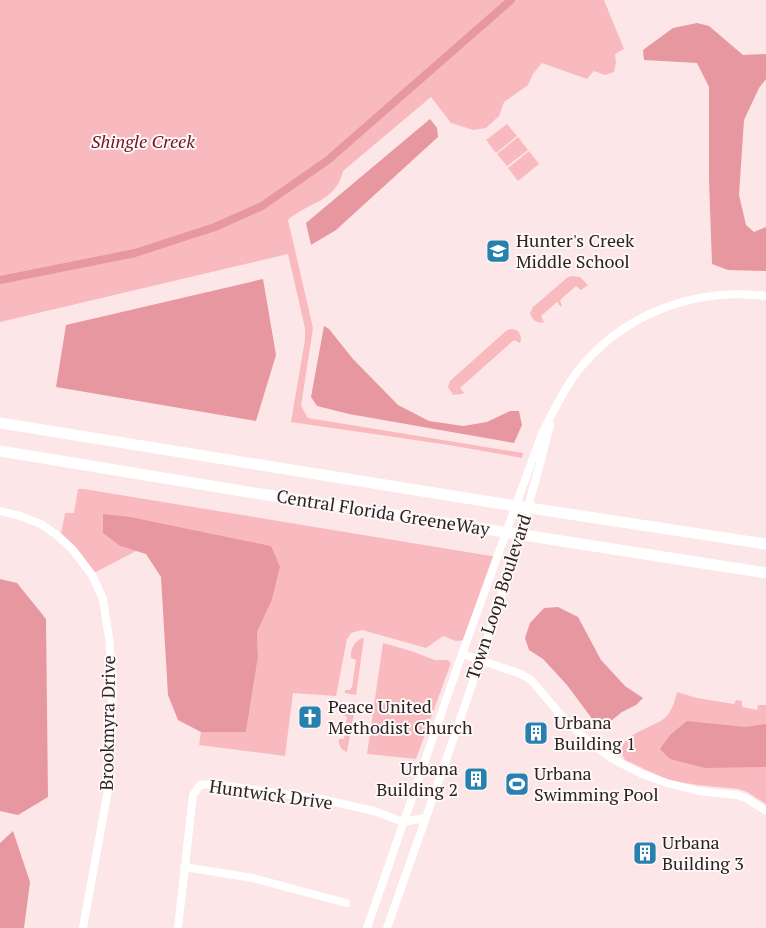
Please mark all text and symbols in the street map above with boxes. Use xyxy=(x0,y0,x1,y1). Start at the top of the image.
park label: Shingle Creek xyxy=(91,129,195,153)
place label: Hunter's Creek Middle School xyxy=(516,228,635,273)
school or university icon: Hunter's Creek Middle School xyxy=(485,238,511,264)
street label: Central Florida GreeneWay xyxy=(275,483,492,541)
street label: Town Loop Boulevard xyxy=(460,511,536,683)
street label: Brookmyra Drive xyxy=(94,655,120,791)
place label: Peace United Methodist Church xyxy=(328,694,473,739)
church icon: Peace United Methodist Church xyxy=(297,704,323,730)
place label: Urbana Building 1 xyxy=(554,710,636,755)
building icon: Urbana Building 1 xyxy=(523,720,549,746)
place label: Urbana Building 2 xyxy=(376,756,458,801)
place label: Urbana Swimming Pool xyxy=(534,761,659,806)
building icon: Urbana Building 2 xyxy=(463,766,489,792)
sports icon: Urbana Swimming Pool xyxy=(504,771,530,797)
street label: Huntwick Drive xyxy=(208,773,334,815)
place label: Urbana Building 3 xyxy=(662,830,744,875)
building icon: Urbana Building 3 xyxy=(632,840,658,866)

